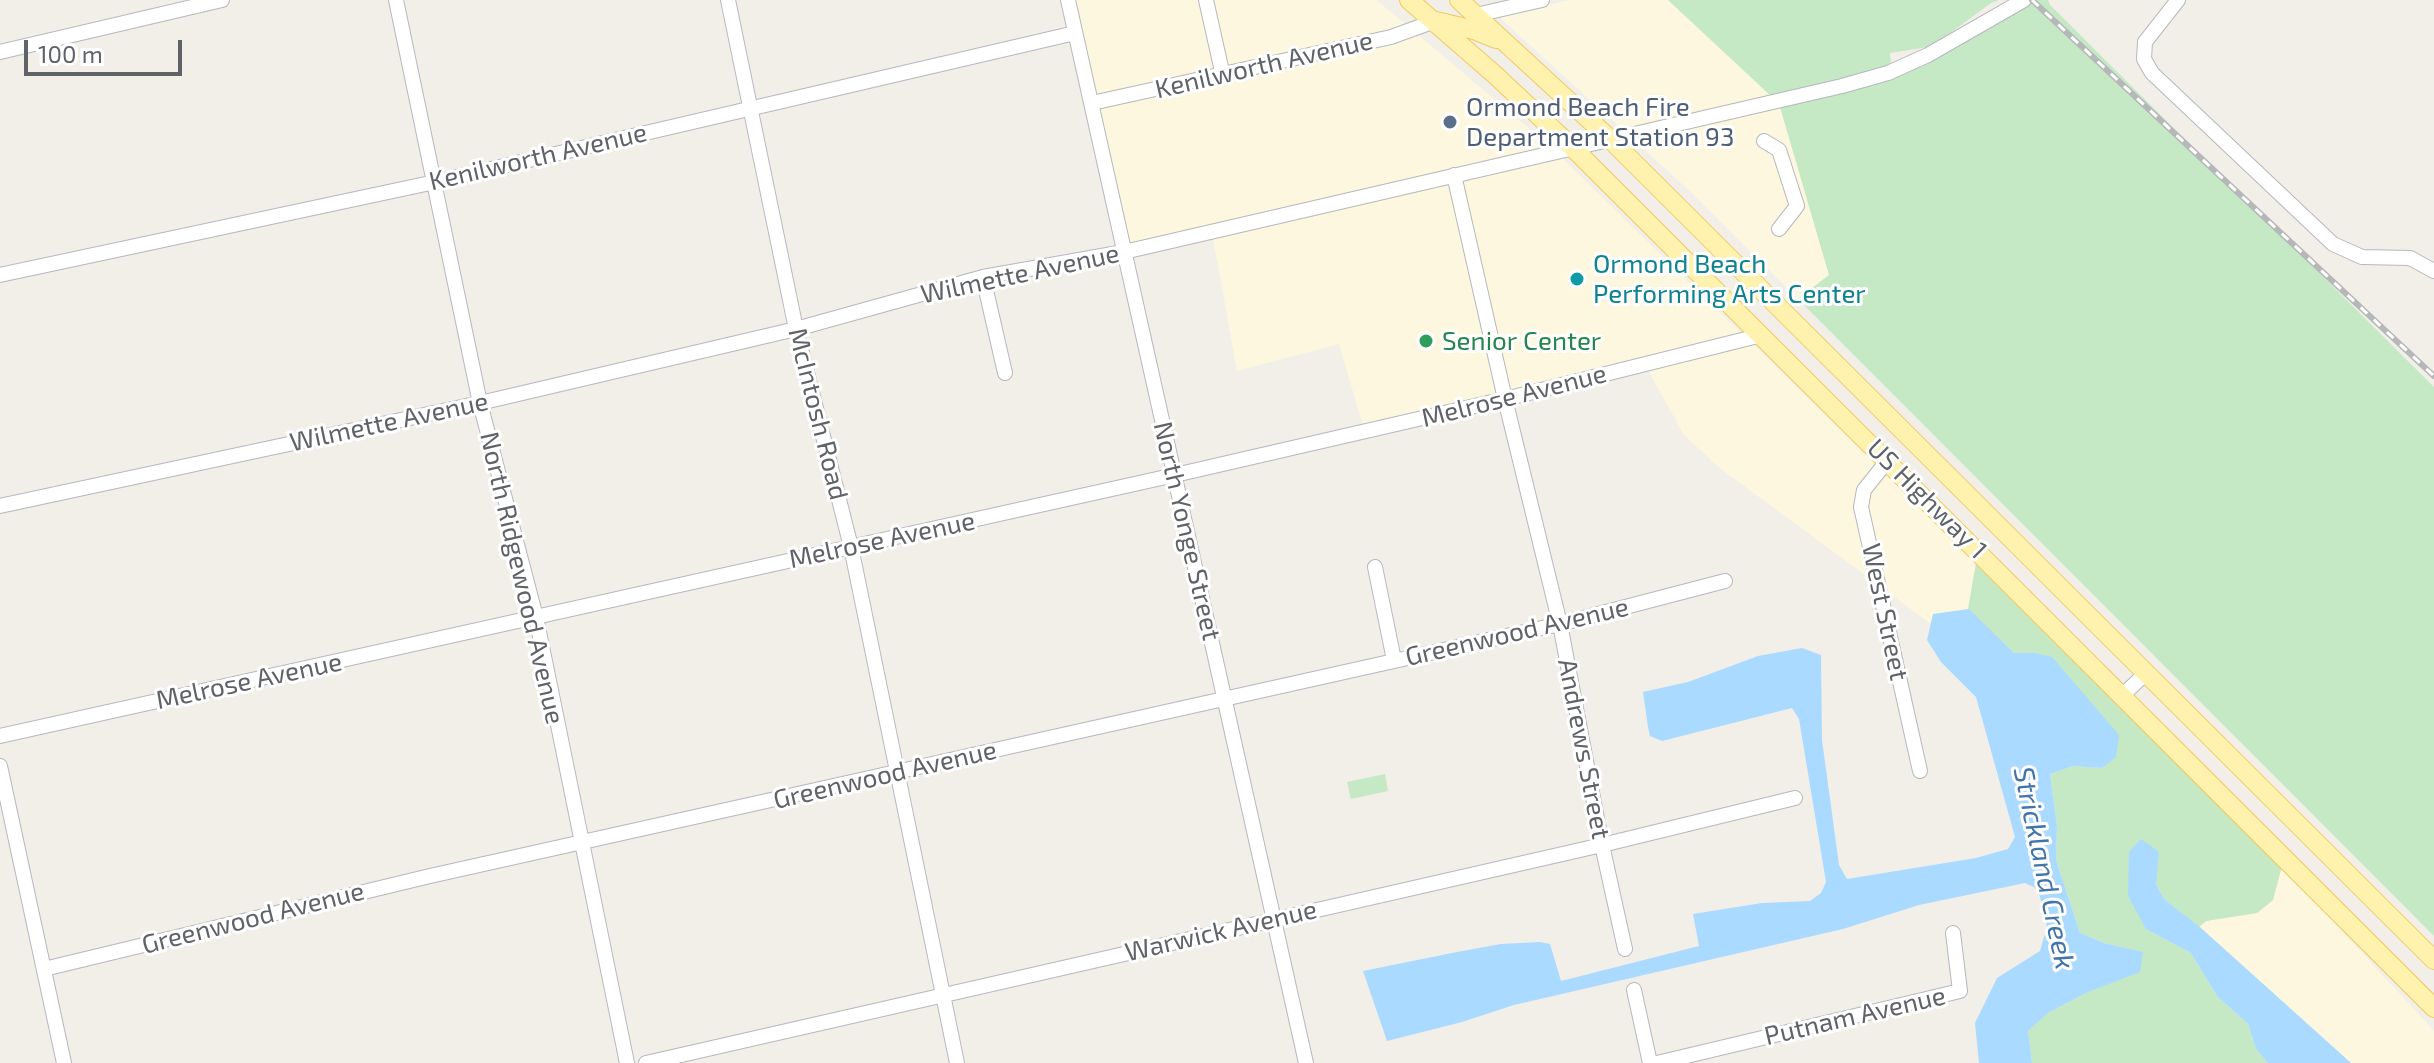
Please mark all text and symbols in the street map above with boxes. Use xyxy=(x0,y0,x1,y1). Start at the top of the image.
scale bar xyxy=(28,24,186,74)
street label: Kenilworth Avenue xyxy=(1152,25,1376,105)
text: 100 m xyxy=(38,39,103,68)
place label: Ormond Beach Fire Department Station 93 xyxy=(1466,91,1734,152)
marker: Ormond Beach Fire Department Station 93 xyxy=(1441,113,1459,131)
street label: Kenilworth Avenue xyxy=(426,117,650,197)
street label: Wilmette Avenue xyxy=(918,238,1122,310)
place label: Ormond Beach Performing Arts Center xyxy=(1593,248,1866,310)
marker: Ormond Beach Performing Arts Center xyxy=(1568,270,1586,288)
street label: McIntosh Road xyxy=(782,325,854,503)
place label: Senior Center xyxy=(1442,325,1601,357)
marker: Senior Center xyxy=(1417,332,1435,350)
street label: Melrose Avenue xyxy=(1418,358,1610,434)
street label: Wilmette Avenue xyxy=(287,386,491,458)
street label: North Yonge Street xyxy=(1147,419,1227,643)
street label: North Ridgewood Avenue xyxy=(473,429,571,727)
street label: US Highway 1 xyxy=(1861,433,1993,565)
street label: Melrose Avenue xyxy=(786,505,978,575)
street label: West Street xyxy=(1855,541,1915,683)
street label: Greenwood Avenue xyxy=(1402,591,1632,673)
street label: Melrose Avenue xyxy=(153,646,345,716)
street label: Andrews Street xyxy=(1551,656,1617,842)
street label: Greenwood Avenue xyxy=(770,734,1000,816)
water label: Strickland Creek xyxy=(2006,764,2082,972)
street label: Greenwood Avenue xyxy=(139,875,367,961)
street label: Warwick Avenue xyxy=(1122,894,1320,968)
street label: Putnam Avenue xyxy=(1761,980,1949,1052)

